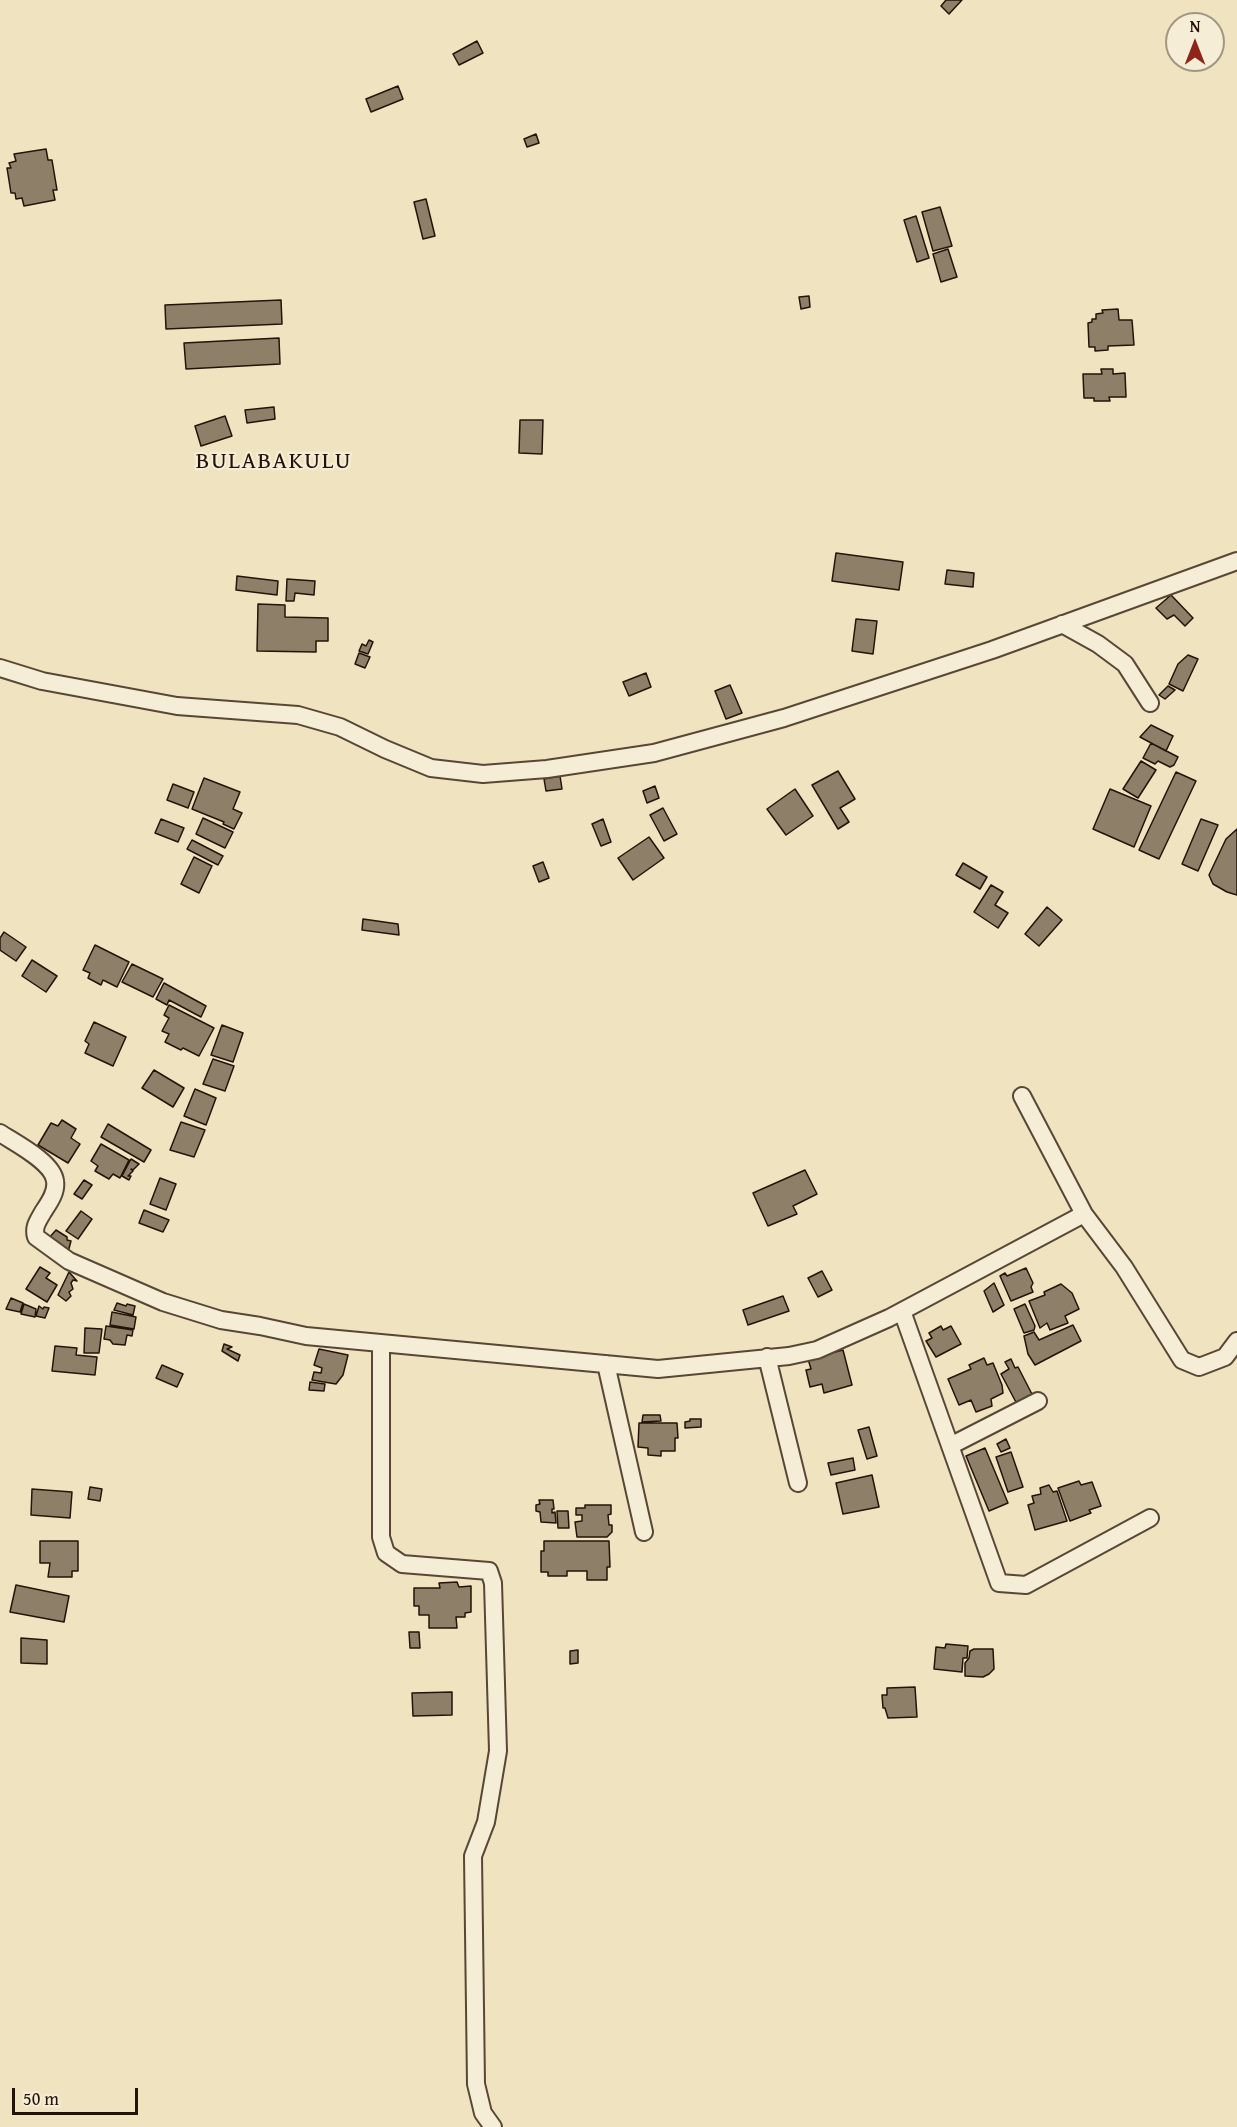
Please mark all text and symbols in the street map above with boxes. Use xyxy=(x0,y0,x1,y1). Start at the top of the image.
north arrow xyxy=(1165,12,1225,72)
text: N xyxy=(1190,14,1200,38)
district label: BULABAKULU xyxy=(196,448,352,476)
scale bar xyxy=(15,2076,141,2114)
text: 50 m xyxy=(23,2085,59,2112)

